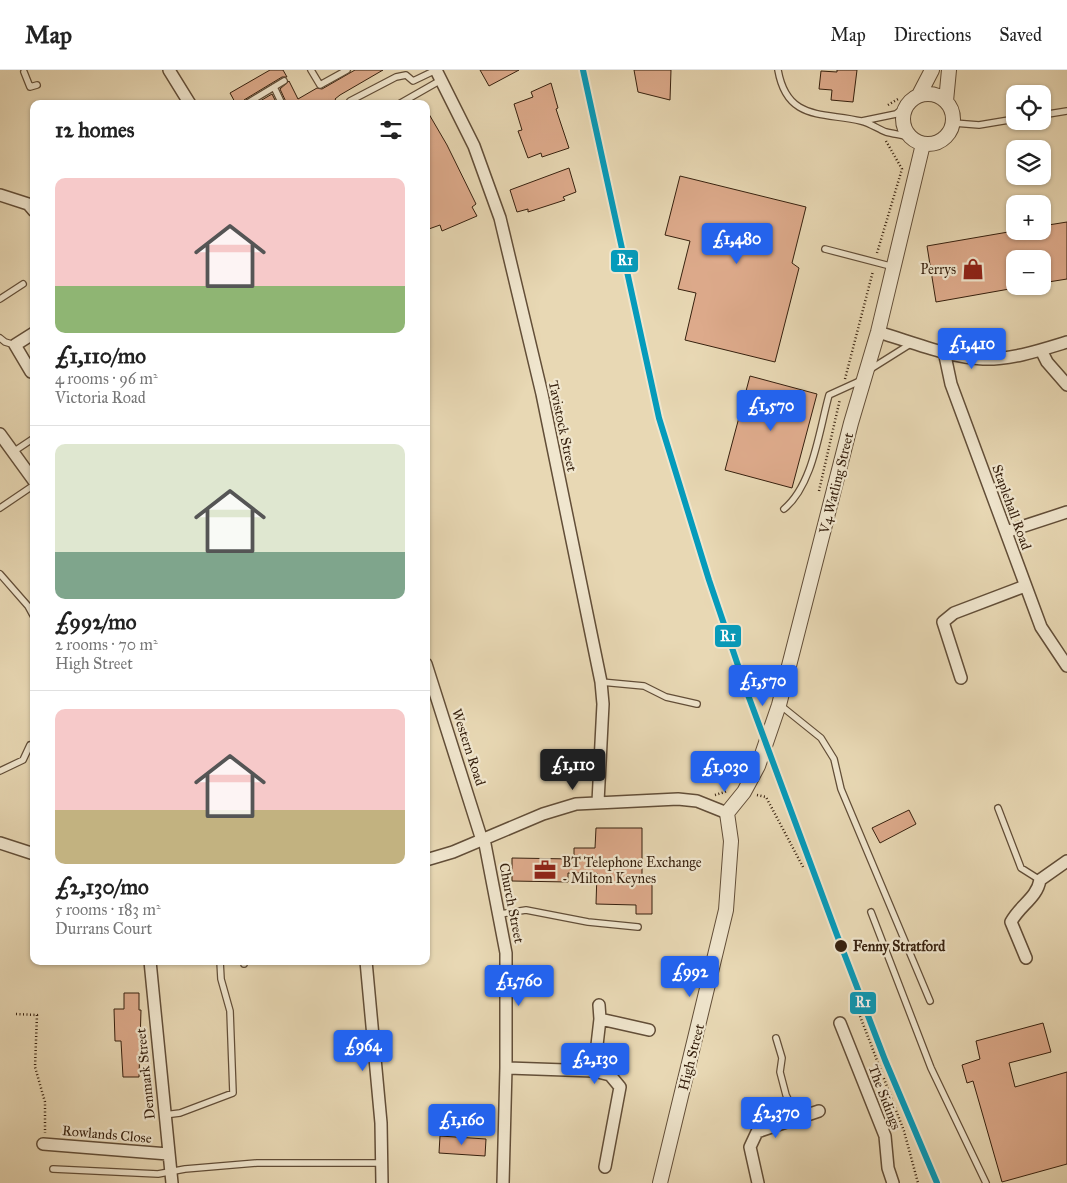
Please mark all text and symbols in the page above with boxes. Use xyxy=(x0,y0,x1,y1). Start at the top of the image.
text: Map xyxy=(25,20,72,50)
text: Map xyxy=(830,24,866,46)
text: Directions xyxy=(894,24,971,46)
text: Saved xyxy=(999,24,1042,46)
map controls xyxy=(1006,85,1051,295)
button: locate xyxy=(1006,85,1051,130)
icon: filters xyxy=(377,116,405,144)
text: 12 homes xyxy=(55,117,134,143)
button: layers xyxy=(1006,140,1051,185)
button: + xyxy=(1006,195,1051,240)
icon: home xyxy=(185,211,275,301)
pin: £1,480 xyxy=(696,222,778,265)
text: £1,480 xyxy=(713,229,761,248)
line badge: R1 xyxy=(610,249,639,273)
button: − xyxy=(1006,250,1051,295)
text: R1 xyxy=(617,252,633,269)
shop icon: Perrys xyxy=(960,256,986,282)
place label: Perrys xyxy=(920,261,956,278)
pin: £1,410 xyxy=(931,328,1013,370)
text: £1,410 xyxy=(949,334,995,353)
text: £1,110/mo xyxy=(55,343,146,369)
text: 4 rooms · 96 m² xyxy=(55,369,158,388)
street label: Tavistock Street xyxy=(545,379,580,473)
text: Victoria Road xyxy=(55,388,146,407)
pin: £1,570 xyxy=(730,390,812,432)
text: £1,570 xyxy=(748,396,794,415)
street label: V4 Watling Street xyxy=(815,431,857,536)
street label: Staplehall Road xyxy=(988,462,1035,552)
icon: home xyxy=(185,476,275,566)
text: £992/mo xyxy=(55,609,136,635)
line badge: R1 xyxy=(714,624,742,648)
text: R1 xyxy=(720,628,736,645)
text: 2 rooms · 70 m² xyxy=(55,635,158,654)
text: High Street xyxy=(55,654,133,673)
pin: £1,570 xyxy=(722,664,804,707)
text: £1,570 xyxy=(740,671,786,690)
street label: Western Road xyxy=(448,706,489,788)
icon: home xyxy=(185,741,275,831)
pin: £1,110 xyxy=(532,748,614,791)
pin: £1,030 xyxy=(684,750,766,793)
text: £1,110 xyxy=(551,755,595,774)
text: £1,030 xyxy=(702,757,748,776)
place label: BT Telephone Exchange - Milton Keynes xyxy=(562,854,702,887)
office icon: BT Telephone Exchange - Milton Keynes xyxy=(532,857,558,883)
street label: Church Street xyxy=(495,862,528,945)
text: £2,130/mo xyxy=(55,874,149,900)
text: 5 rooms · 183 m² xyxy=(55,900,161,919)
text: Durrans Court xyxy=(55,919,152,938)
marker: Fenny Stratford xyxy=(833,938,849,954)
place label: Fenny Stratford xyxy=(853,938,946,956)
pin: £992 xyxy=(660,956,720,998)
text: £992 xyxy=(672,962,708,981)
pin: £1,760 xyxy=(478,964,560,1007)
text: £1,760 xyxy=(496,971,542,990)
line badge: R1 xyxy=(849,991,877,1015)
text: R1 xyxy=(855,994,871,1011)
street label: High Street xyxy=(675,1022,708,1092)
street label: Denmark Street xyxy=(132,1027,159,1120)
pin: £964 xyxy=(333,1030,393,1072)
text: £964 xyxy=(345,1036,381,1055)
pin: £2,130 xyxy=(554,1042,636,1085)
text: £2,130 xyxy=(572,1049,618,1068)
street label: The Sidings xyxy=(864,1062,905,1132)
pin: £2,370 xyxy=(735,1096,817,1139)
text: £2,370 xyxy=(752,1103,800,1122)
pin: £1,160 xyxy=(421,1104,503,1146)
text: £1,160 xyxy=(439,1110,485,1129)
street label: Rowlands Close xyxy=(62,1122,153,1147)

